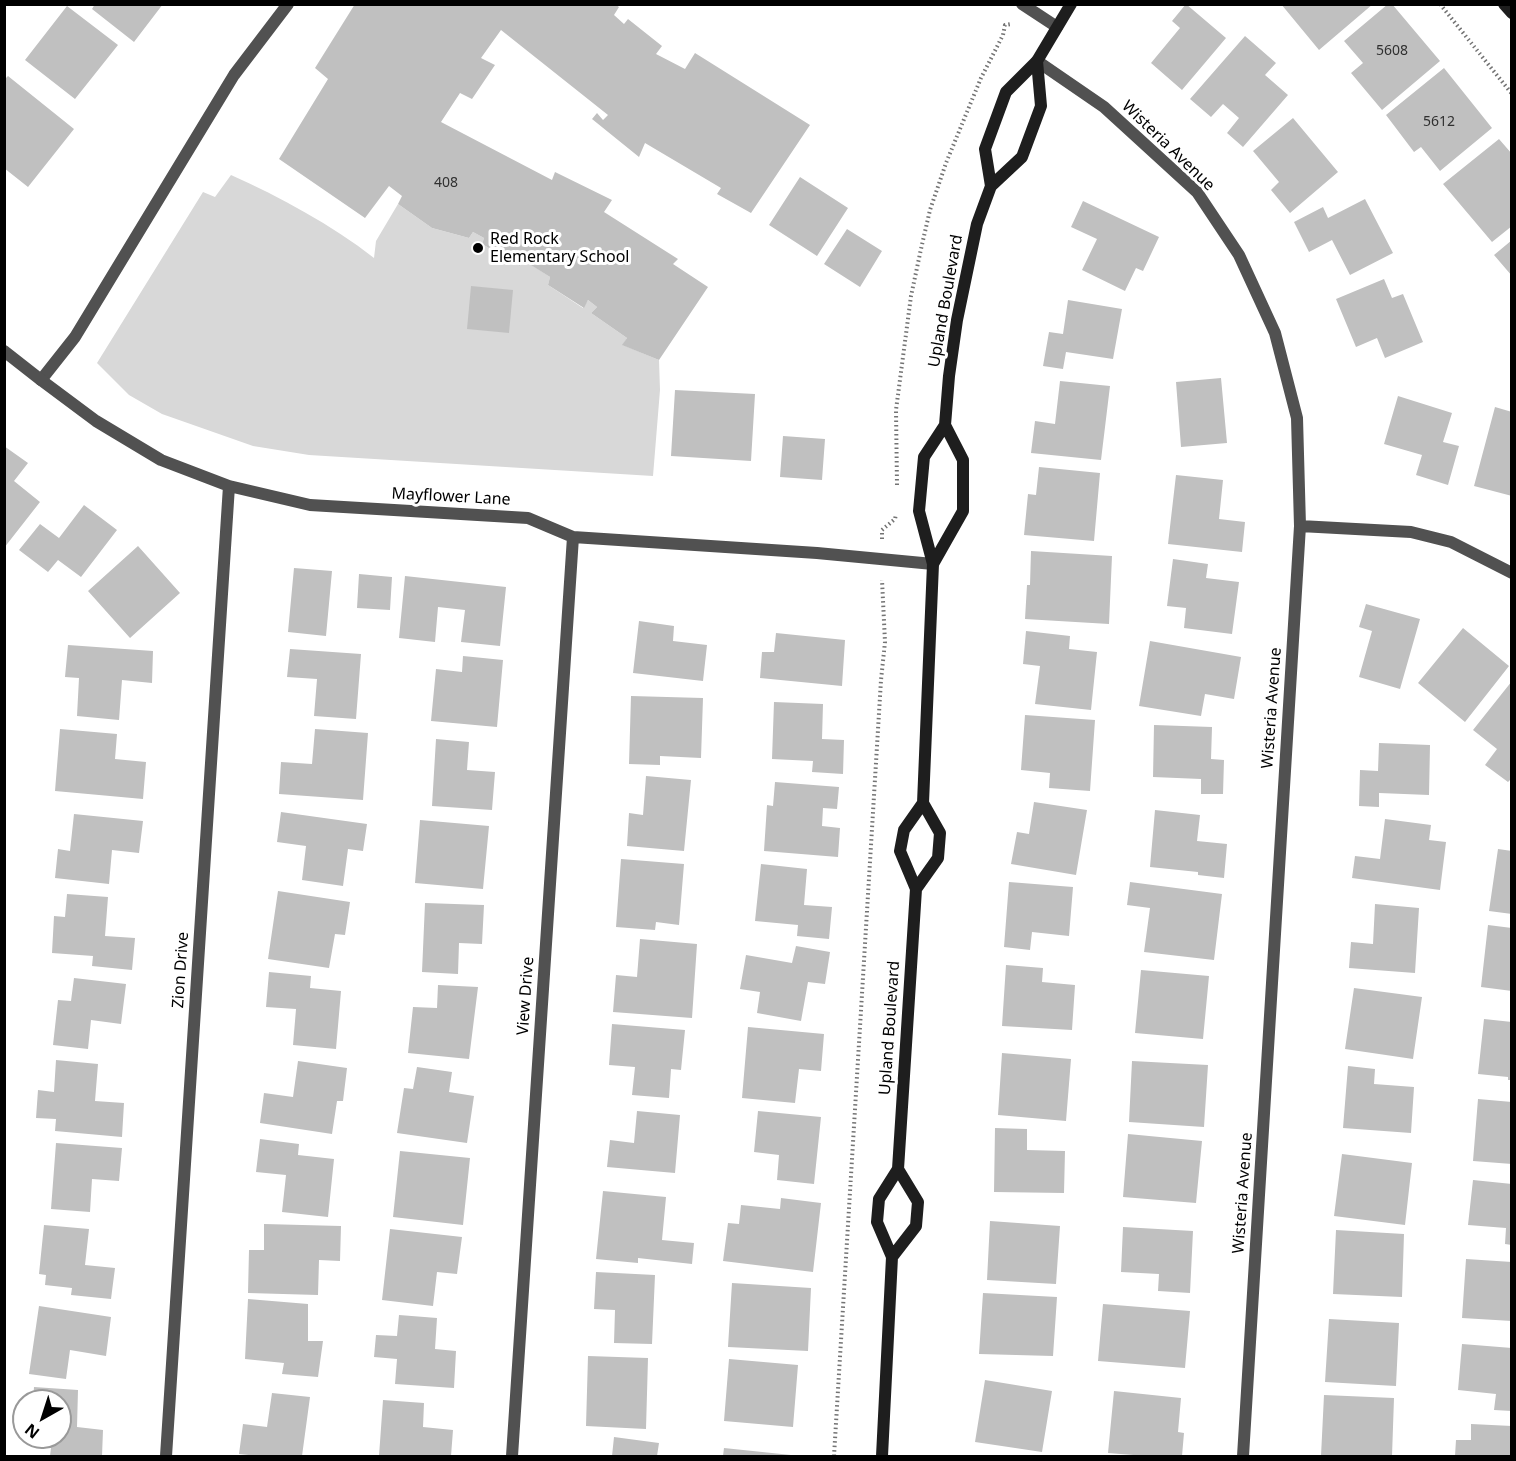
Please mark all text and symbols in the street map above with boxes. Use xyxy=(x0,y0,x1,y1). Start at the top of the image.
house number: 5608 xyxy=(1376,43,1408,59)
street label: Wisteria Avenue xyxy=(1118,97,1218,195)
house number: 5612 xyxy=(1423,114,1455,130)
house number: 408 xyxy=(434,175,458,191)
place label: Red Rock Elementary School xyxy=(490,229,629,267)
street label: Upland Boulevard xyxy=(925,233,967,369)
marker: Red Rock Elementary School xyxy=(471,241,485,255)
street label: Mayflower Lane xyxy=(391,484,511,510)
street label: Wisteria Avenue xyxy=(1258,647,1286,769)
street label: Zion Drive xyxy=(169,931,193,1009)
street label: View Drive xyxy=(514,956,538,1036)
street label: Upland Boulevard xyxy=(876,960,904,1096)
street label: Wisteria Avenue xyxy=(1229,1132,1257,1254)
north arrow xyxy=(12,1389,72,1449)
text: N xyxy=(20,1419,44,1444)

